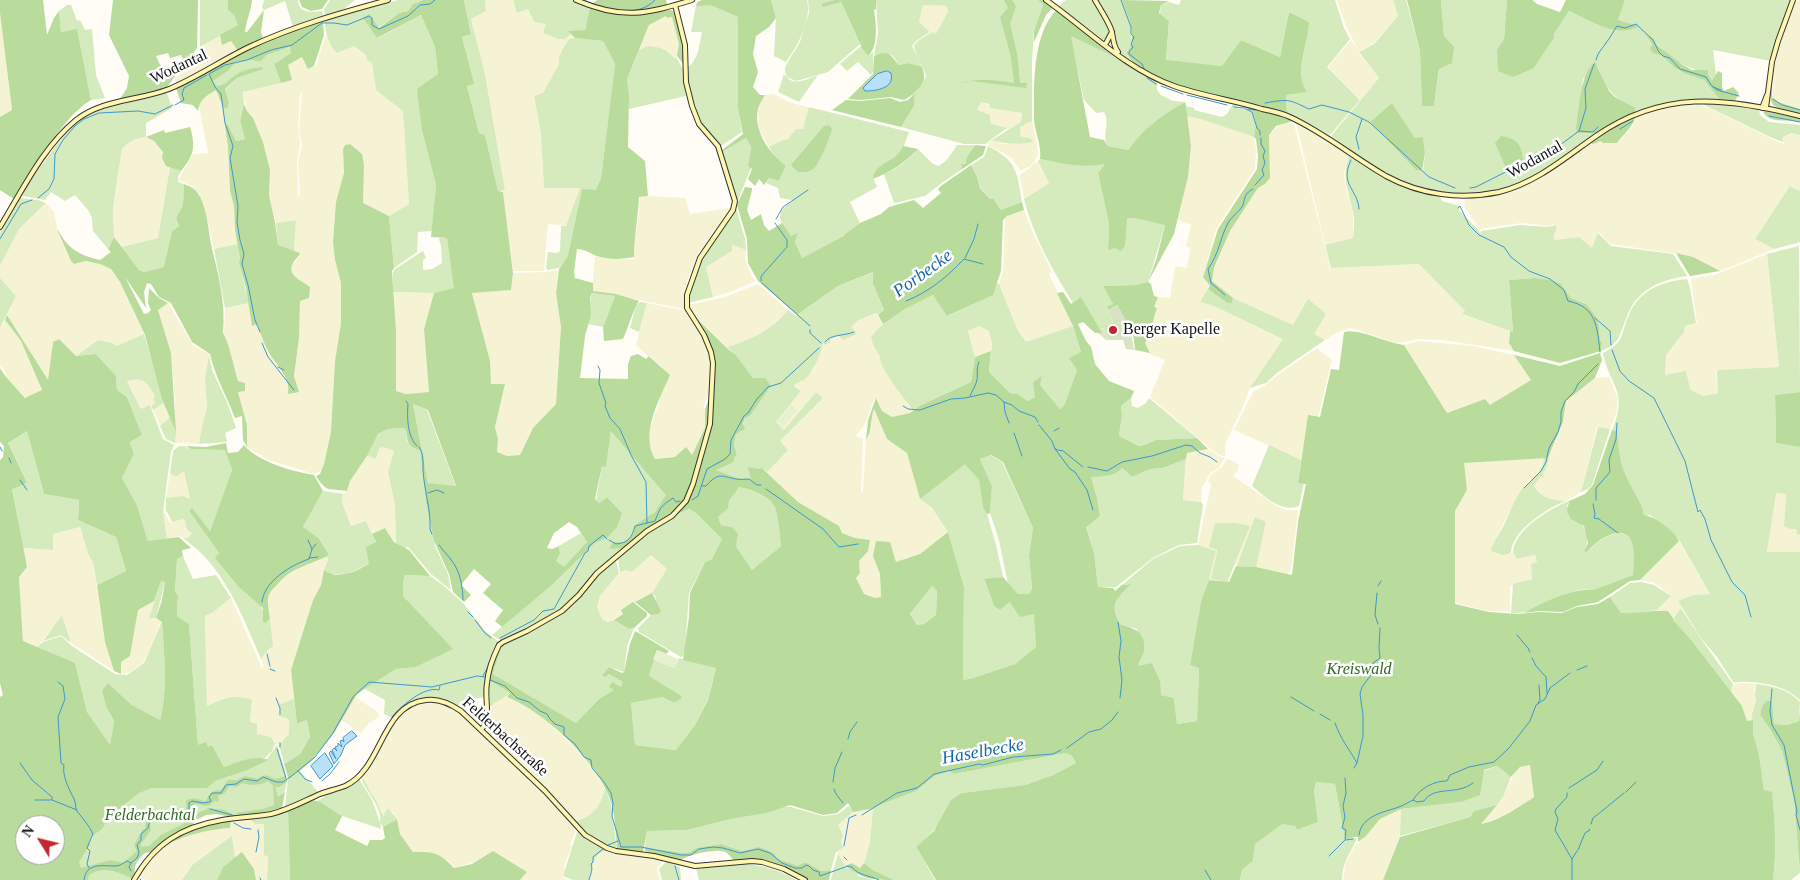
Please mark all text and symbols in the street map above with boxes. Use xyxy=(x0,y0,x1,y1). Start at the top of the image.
street label: Wodantal xyxy=(147,45,211,89)
street label: Wodantal xyxy=(1504,137,1566,183)
water label: Porbecke xyxy=(889,245,957,303)
place label: Berger Kapelle xyxy=(1123,320,1220,340)
marker: Berger Kapelle xyxy=(1107,324,1119,336)
park label: Kreiswald xyxy=(1326,660,1392,680)
street label: Felderbachstraße xyxy=(458,693,552,781)
water label: Haselbecke xyxy=(940,734,1026,770)
park label: Felderbachtal xyxy=(105,806,195,826)
north arrow xyxy=(15,815,65,865)
text: N xyxy=(19,823,37,840)

